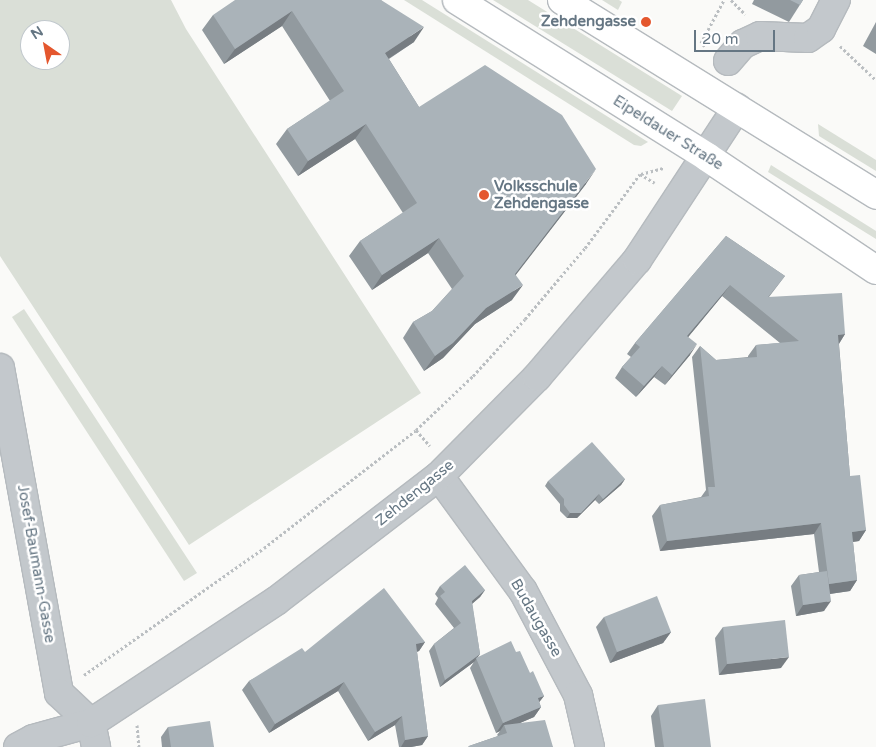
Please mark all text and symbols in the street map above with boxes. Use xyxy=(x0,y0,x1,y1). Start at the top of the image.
place label: Zehdengasse xyxy=(541,13,636,31)
marker: Zehdengasse xyxy=(640,16,652,28)
north arrow xyxy=(20,20,70,70)
scale bar xyxy=(696,20,777,52)
text: N xyxy=(28,23,46,43)
text: 20 m xyxy=(702,30,739,48)
street label: Eipeldauer Straße xyxy=(610,92,726,174)
place label: Volksschule Zehdengasse xyxy=(494,177,589,212)
marker: Volksschule Zehdengasse xyxy=(478,189,490,201)
street label: Zehdengasse xyxy=(372,456,458,530)
street label: Josef-Baumann-Gasse xyxy=(13,483,59,645)
street label: Budaugasse xyxy=(506,576,566,660)

